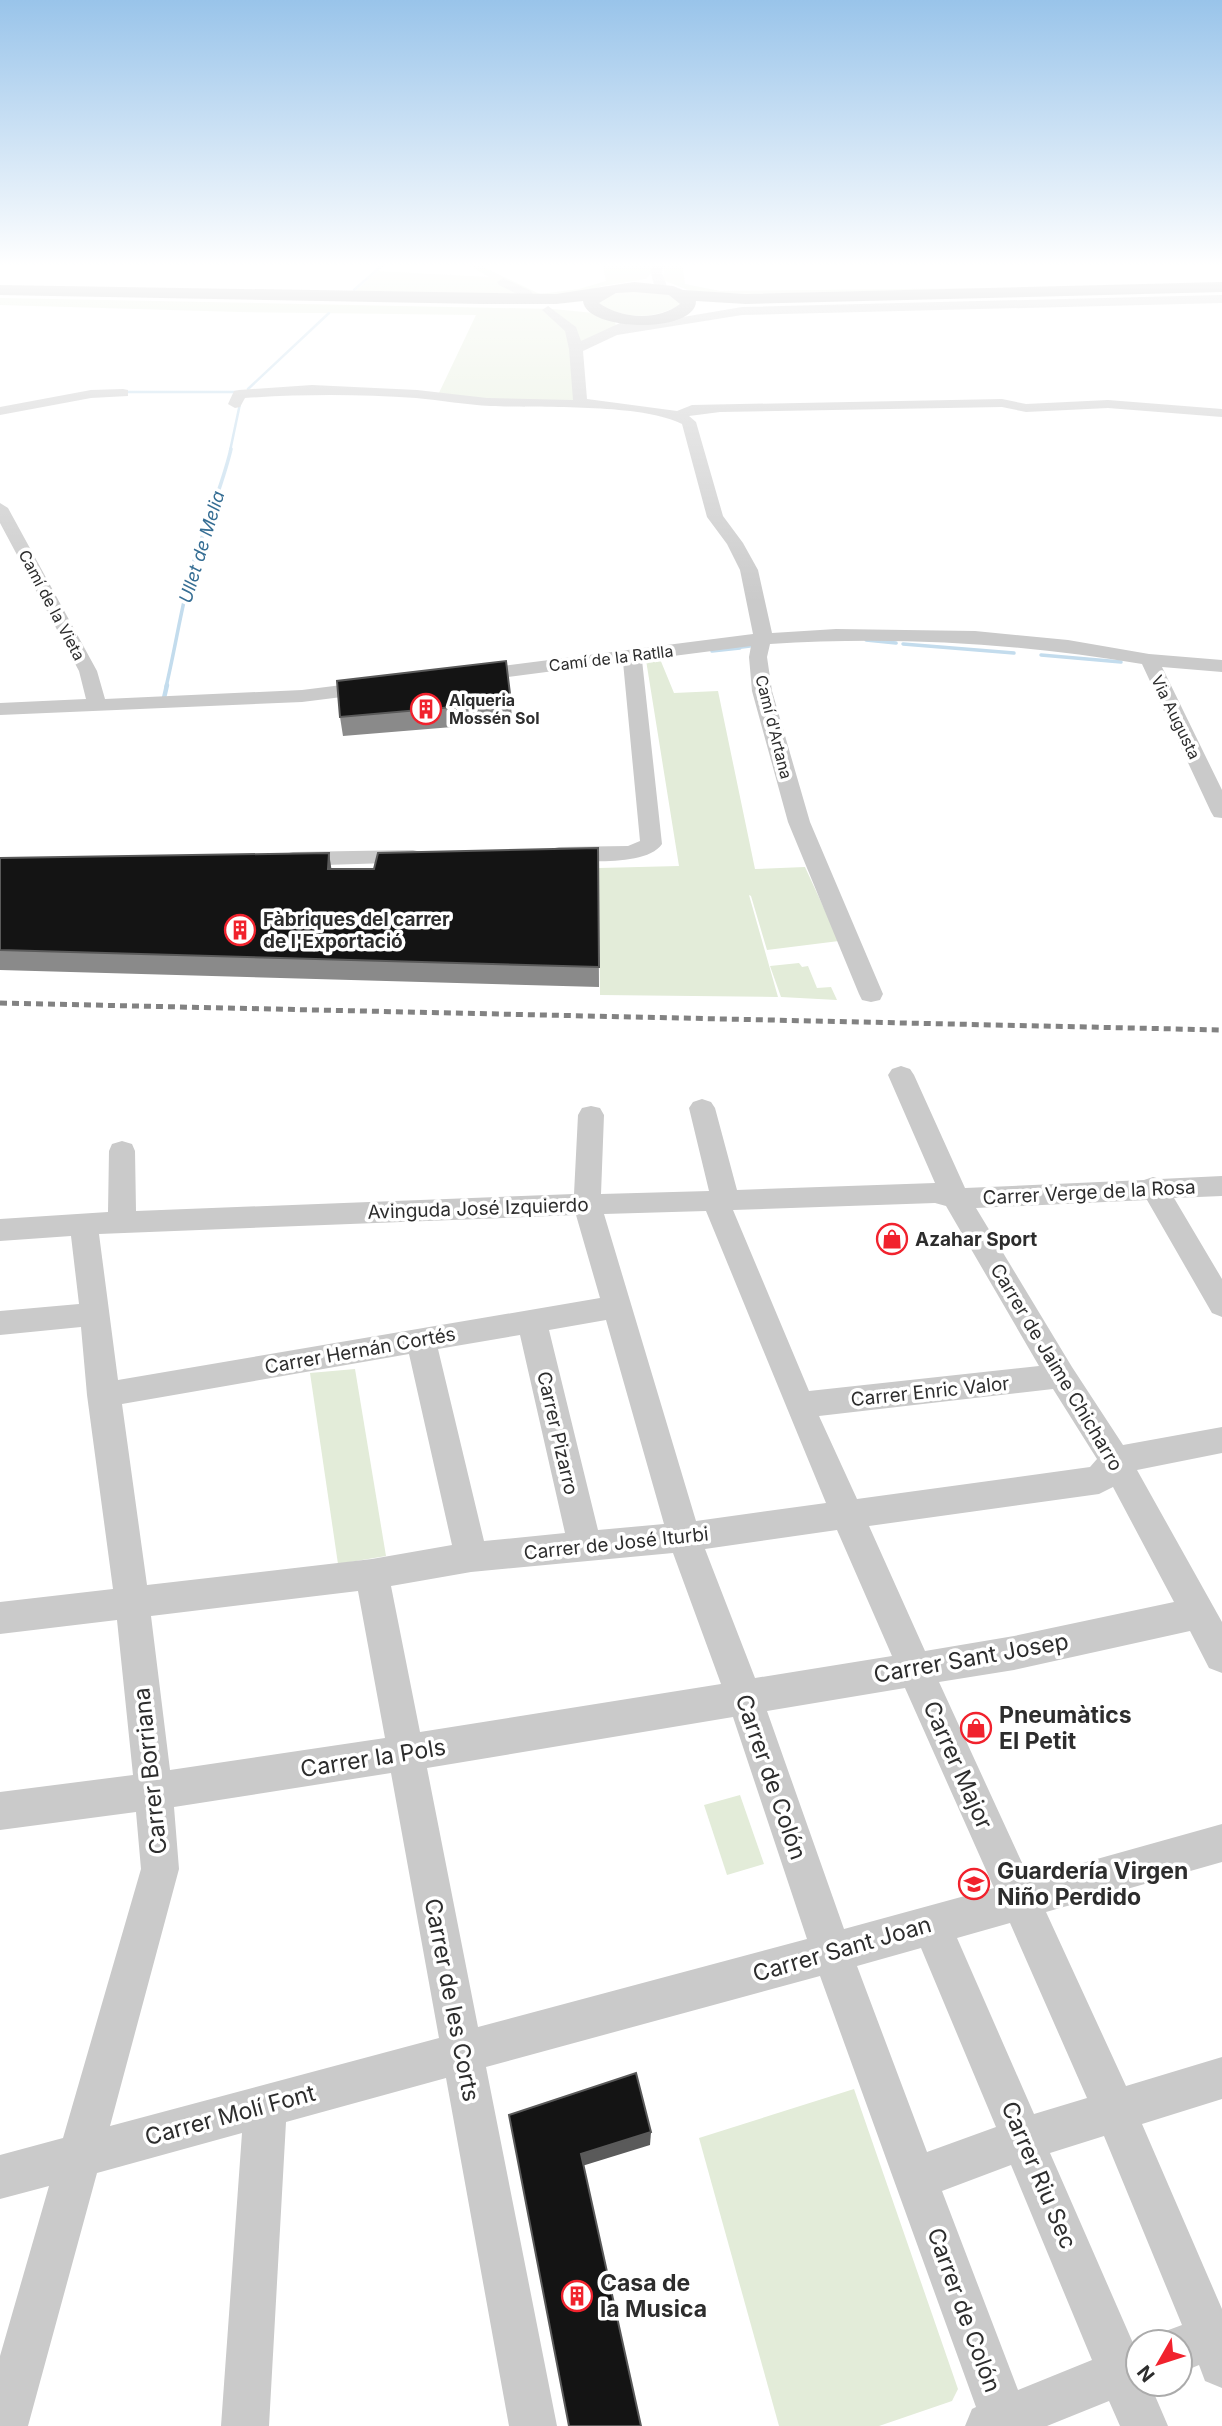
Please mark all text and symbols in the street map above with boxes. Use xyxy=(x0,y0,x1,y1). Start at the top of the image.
water label: Ullet de Melia xyxy=(174,488,229,606)
street label: Camí de la Vieta xyxy=(14,546,90,664)
street label: Camí de la Ratlla xyxy=(548,640,674,676)
street label: Via Augusta xyxy=(1147,672,1205,762)
street label: Camí d'Artana xyxy=(751,673,797,781)
place label: Alqueria Mossén Sol xyxy=(449,690,540,728)
building icon: Alqueria Mossén Sol xyxy=(409,692,443,726)
place label: Fàbriques del carrer de l'Exportació xyxy=(263,908,450,953)
building icon: Fàbriques del carrer de l'Exportació xyxy=(223,913,257,947)
street label: Carrer Verge de la Rosa xyxy=(982,1175,1196,1210)
street label: Avinguda José Izquierdo xyxy=(367,1193,589,1224)
shop icon: Azahar Sport xyxy=(875,1222,909,1256)
place label: Azahar Sport xyxy=(915,1228,1037,1251)
street label: Carrer de Jaime Chicharro xyxy=(985,1259,1128,1475)
street label: Carrer Hernán Cortés xyxy=(263,1322,457,1379)
street label: Carrer Pizarro xyxy=(532,1369,583,1497)
street label: Carrer Enric Valor xyxy=(850,1372,1010,1411)
street label: Carrer de José Iturbi xyxy=(523,1522,710,1565)
street label: Carrer Sant Josep xyxy=(871,1627,1071,1689)
street label: Carrer Borriana xyxy=(127,1686,173,1856)
street label: Carrer de Colón xyxy=(730,1691,812,1863)
street label: Carrer Major xyxy=(917,1697,999,1834)
place label: Pneumàtics El Petit xyxy=(999,1701,1132,1755)
shop icon: Pneumàtics El Petit xyxy=(959,1711,993,1745)
street label: Carrer la Pols xyxy=(298,1733,448,1783)
place label: Guardería Virgen Niño Perdido xyxy=(997,1857,1188,1911)
school or university icon: Guardería Virgen Niño Perdido xyxy=(957,1867,991,1901)
street label: Carrer de les Corts xyxy=(419,1896,485,2104)
street label: Carrer Sant Joan xyxy=(749,1910,935,1988)
street label: Carrer Molí Font xyxy=(142,2079,319,2151)
street label: Carrer Riu Sec xyxy=(995,2097,1083,2253)
street label: Carrer de Colón xyxy=(921,2224,1007,2396)
place label: Casa de la Musica xyxy=(600,2269,707,2323)
building icon: Casa de la Musica xyxy=(560,2279,594,2313)
north arrow xyxy=(1124,2328,1194,2398)
text: N xyxy=(1133,2361,1160,2386)

